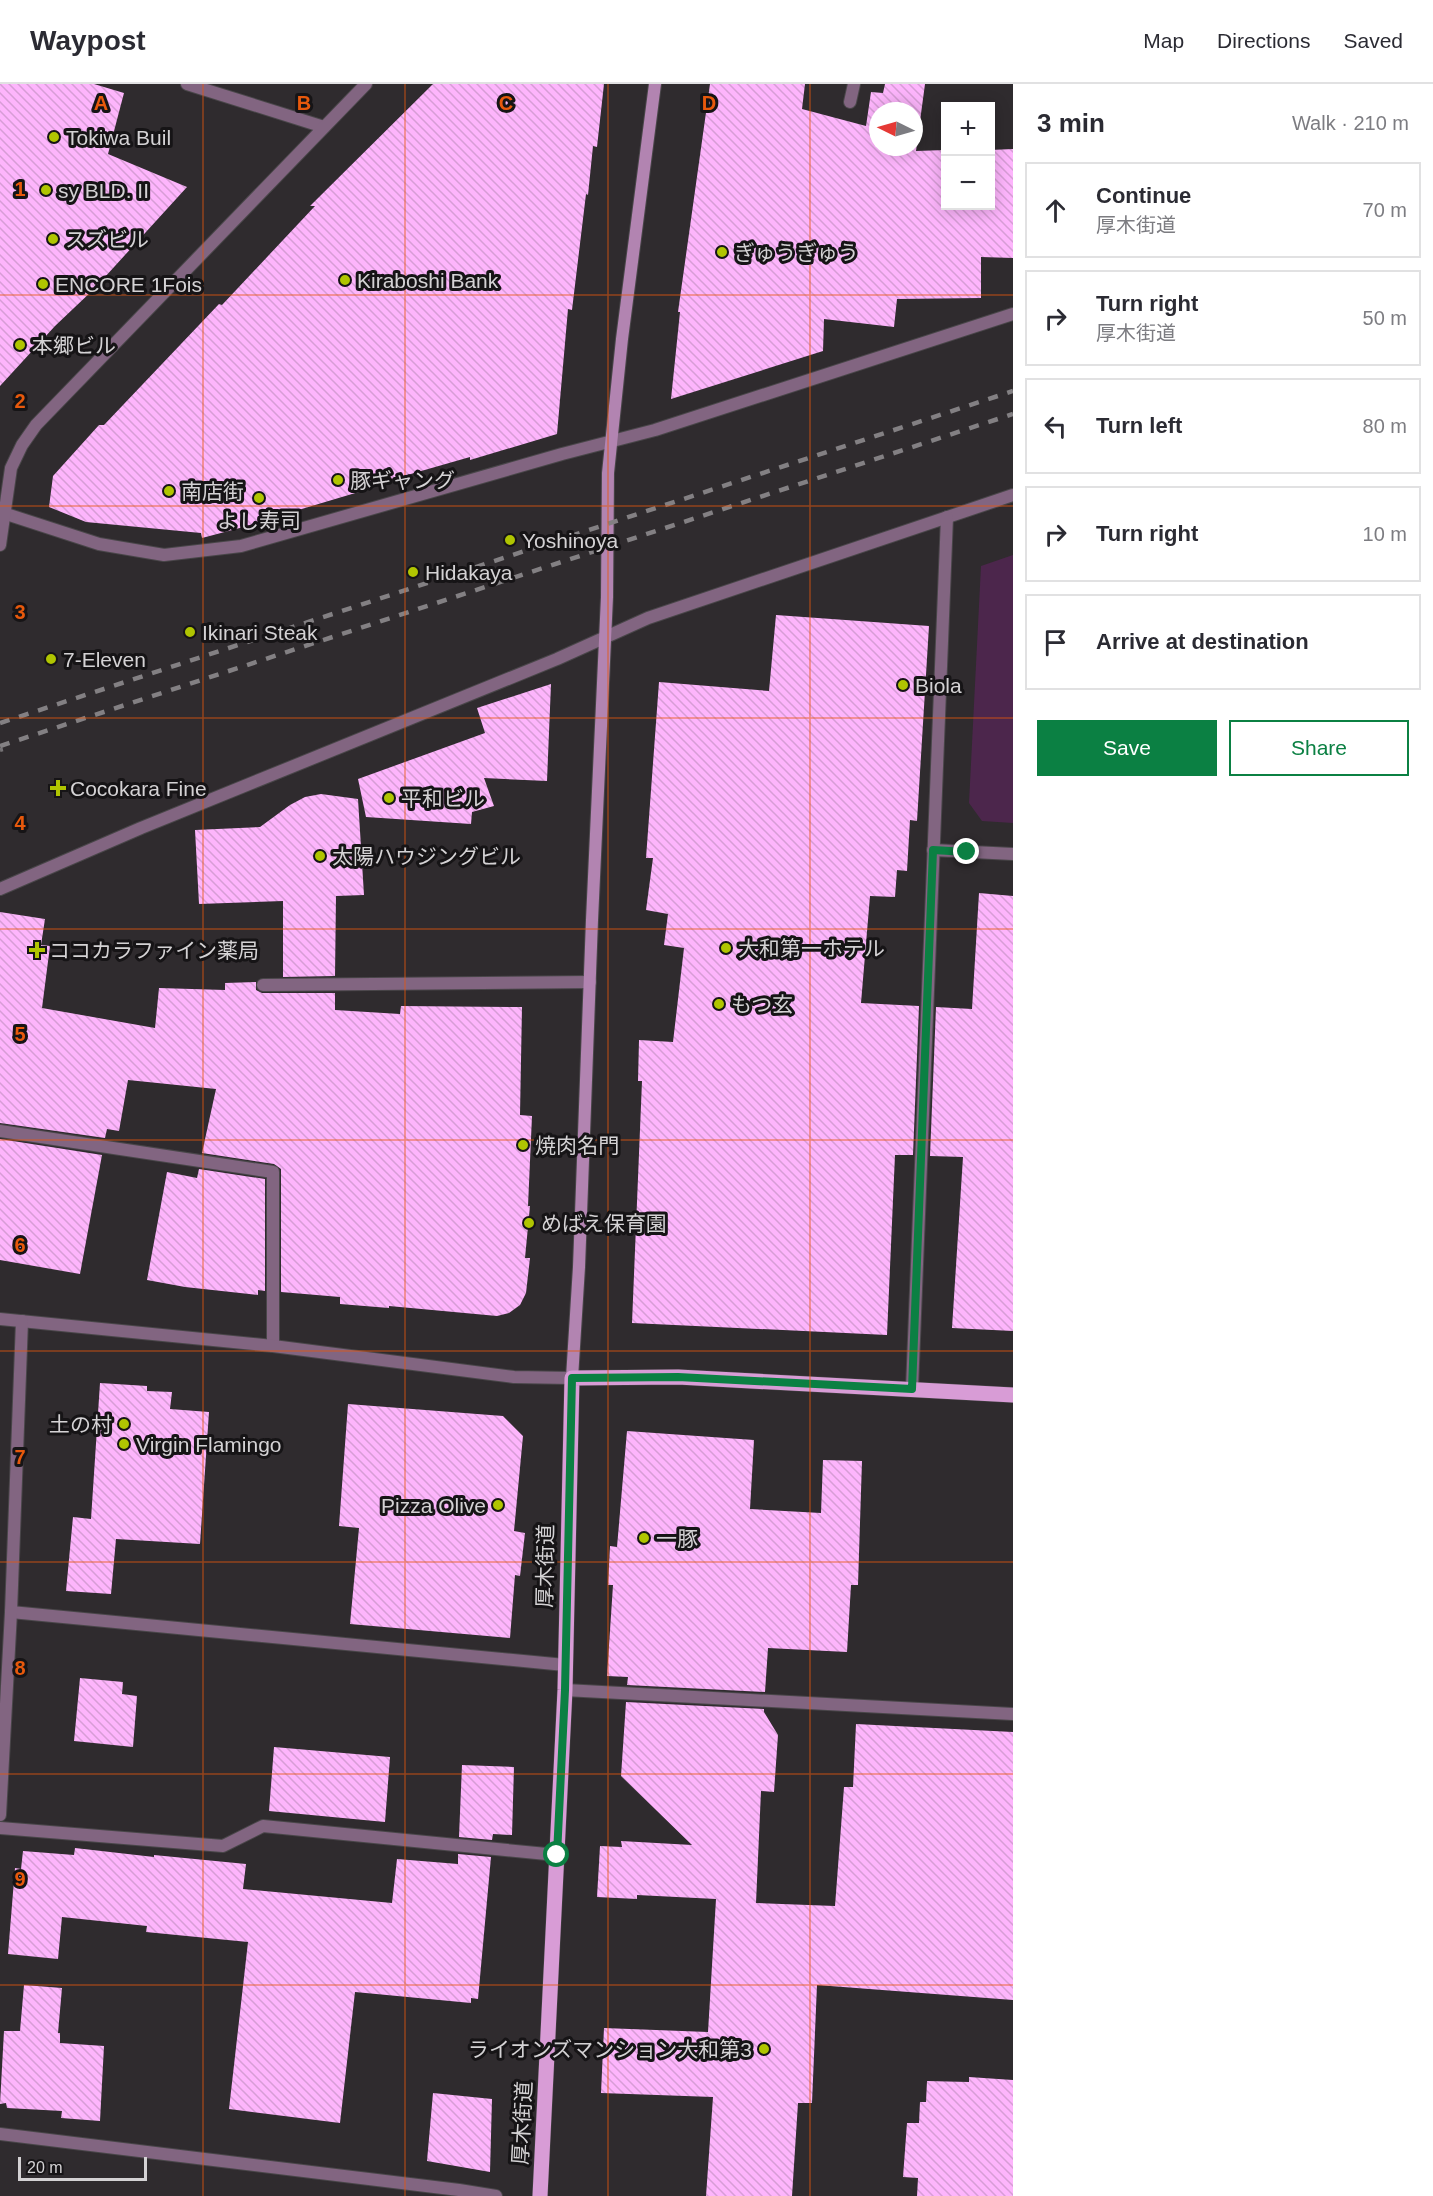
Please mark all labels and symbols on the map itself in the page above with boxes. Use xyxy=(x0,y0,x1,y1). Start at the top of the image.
text: A xyxy=(94,92,108,114)
text: B xyxy=(297,92,311,114)
text: C xyxy=(499,92,513,114)
text: D xyxy=(702,92,716,114)
north arrow xyxy=(869,102,923,156)
place label: Tokiwa Buil xyxy=(66,126,171,149)
marker: Tokiwa Buil xyxy=(47,130,61,144)
text: 1 xyxy=(14,178,26,200)
place label: sy BLD. II xyxy=(58,179,149,202)
marker: sy BLD. II xyxy=(39,183,53,197)
place label: スズビル xyxy=(65,228,149,251)
marker: スズビル xyxy=(46,232,60,246)
place label: ぎゅうぎゅう xyxy=(734,241,859,264)
marker: ぎゅうぎゅう xyxy=(715,245,729,259)
place label: Kiraboshi Bank xyxy=(357,269,499,292)
place label: ENCORE 1Fois xyxy=(55,273,202,296)
marker: Kiraboshi Bank xyxy=(338,273,352,287)
marker: ENCORE 1Fois xyxy=(36,277,50,291)
place label: 本郷ビル xyxy=(32,334,116,357)
marker: 本郷ビル xyxy=(13,338,27,352)
text: 2 xyxy=(14,390,26,412)
place label: 豚ギャング xyxy=(350,469,455,492)
marker: 豚ギャング xyxy=(331,473,345,487)
place label: 南店街 xyxy=(181,480,244,503)
marker: 南店街 xyxy=(162,484,176,498)
marker: よし寿司 xyxy=(252,491,266,505)
place label: よし寿司 xyxy=(217,509,301,532)
place label: Yoshinoya xyxy=(522,529,618,552)
marker: Yoshinoya xyxy=(503,533,517,547)
place label: Hidakaya xyxy=(425,561,513,584)
marker: Hidakaya xyxy=(406,565,420,579)
text: 3 xyxy=(14,601,26,623)
place label: Ikinari Steak xyxy=(202,621,318,644)
marker: Ikinari Steak xyxy=(183,625,197,639)
place label: 7-Eleven xyxy=(63,648,146,671)
marker: 7-Eleven xyxy=(44,652,58,666)
place label: Biola xyxy=(915,674,962,697)
marker: Biola xyxy=(896,678,910,692)
place label: Cocokara Fine xyxy=(70,777,207,800)
marker: Cocokara Fine xyxy=(51,781,65,795)
place label: 平和ビル xyxy=(401,787,485,810)
marker: 平和ビル xyxy=(382,791,396,805)
text: 4 xyxy=(14,812,26,834)
route end xyxy=(953,838,979,864)
place label: 太陽ハウジングビル xyxy=(332,845,521,868)
marker: 太陽ハウジングビル xyxy=(313,849,327,863)
place label: 大和第一ホテル xyxy=(738,937,885,960)
place label: ココカラファイン薬局 xyxy=(49,939,259,962)
marker: 大和第一ホテル xyxy=(719,941,733,955)
marker: ココカラファイン薬局 xyxy=(30,943,44,957)
place label: もつ玄 xyxy=(731,993,793,1016)
marker: もつ玄 xyxy=(712,997,726,1011)
text: 5 xyxy=(14,1023,26,1045)
place label: 焼肉名門 xyxy=(535,1134,619,1157)
marker: 焼肉名門 xyxy=(516,1138,530,1152)
place label: めばえ保育園 xyxy=(541,1212,667,1235)
marker: めばえ保育園 xyxy=(522,1216,536,1230)
text: 6 xyxy=(14,1234,26,1256)
place label: 土の村 xyxy=(49,1413,112,1436)
marker: 土の村 xyxy=(117,1417,131,1431)
place label: Virgin Flamingo xyxy=(136,1433,282,1456)
marker: Virgin Flamingo xyxy=(117,1437,131,1451)
text: 7 xyxy=(14,1446,26,1468)
place label: Pizza Olive xyxy=(381,1494,486,1517)
marker: Pizza Olive xyxy=(491,1498,505,1512)
street label: 厚木街道 xyxy=(533,1524,557,1608)
place label: 一豚 xyxy=(656,1527,698,1550)
marker: 一豚 xyxy=(637,1531,651,1545)
text: 8 xyxy=(14,1657,26,1679)
route start xyxy=(543,1841,569,1867)
text: 9 xyxy=(14,1868,26,1890)
place label: ライオンズマンション大和第3 xyxy=(468,2038,752,2061)
marker: ライオンズマンション大和第3 xyxy=(757,2042,771,2056)
street label: 厚木街道 xyxy=(508,2080,536,2166)
scale bar xyxy=(18,2154,147,2182)

